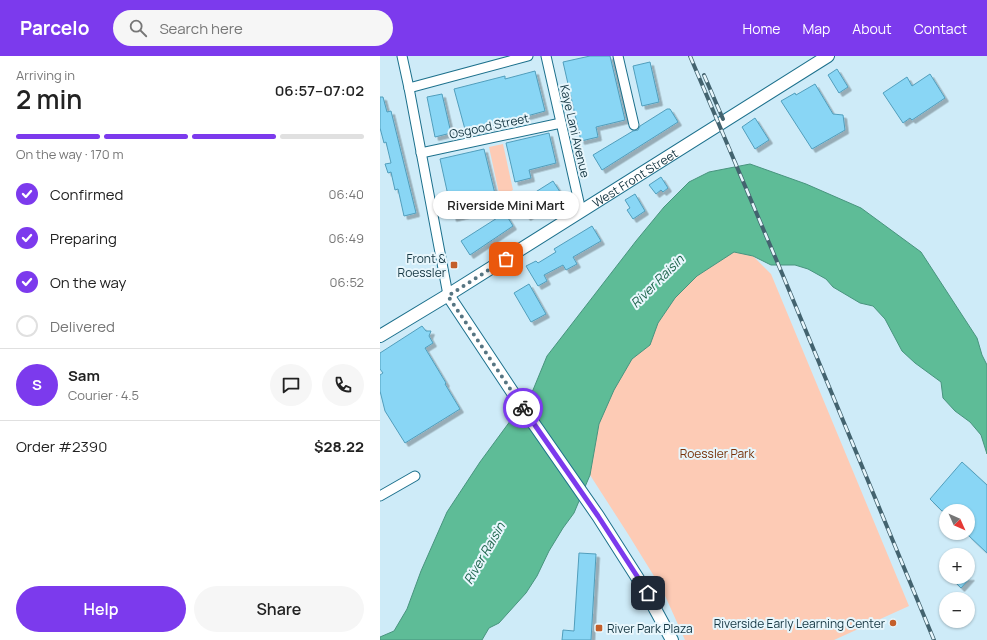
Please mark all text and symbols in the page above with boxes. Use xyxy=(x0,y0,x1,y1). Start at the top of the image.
search box xyxy=(113,10,393,46)
text: Parcelo xyxy=(20,15,89,41)
icon: search xyxy=(127,17,149,39)
text: Search here xyxy=(159,18,243,39)
text: Home xyxy=(743,19,780,38)
text: Map xyxy=(802,19,830,38)
text: About xyxy=(852,19,892,38)
text: Contact xyxy=(914,19,967,38)
text: Arriving in xyxy=(16,66,75,84)
text: 06:57–07:02 xyxy=(275,80,364,101)
text: 2 min xyxy=(16,81,82,117)
street label: Kaye Lani Avenue xyxy=(556,83,594,179)
street label: Osgood Street xyxy=(448,109,531,143)
street label: West Front Street xyxy=(589,144,681,211)
text: On the way · 170 m xyxy=(16,145,123,163)
icon: check xyxy=(16,183,38,205)
text: Confirmed xyxy=(50,184,123,205)
text: 06:40 xyxy=(329,185,364,203)
callout: Riverside Mini Mart xyxy=(433,191,579,219)
text: Riverside Mini Mart xyxy=(447,196,565,214)
icon: check xyxy=(16,227,38,249)
text: Preparing xyxy=(50,228,117,249)
text: 06:49 xyxy=(329,229,364,247)
pin xyxy=(489,242,523,276)
icon: bag xyxy=(495,248,517,270)
place label: Front & Roessler xyxy=(398,250,447,281)
water label: River Raisin xyxy=(626,250,688,312)
marker: Front & Roessler xyxy=(449,260,459,270)
icon: check xyxy=(16,271,38,293)
text: On the way xyxy=(50,272,126,293)
text: 06:52 xyxy=(330,273,364,291)
text: Delivered xyxy=(50,316,115,337)
button: chat xyxy=(270,364,312,406)
button: phone xyxy=(322,364,364,406)
text: Sam xyxy=(68,365,100,386)
text: S xyxy=(32,374,42,395)
text: Courier · 4.5 xyxy=(68,386,139,404)
courier xyxy=(503,388,543,428)
icon: bike xyxy=(512,397,534,419)
text: Order #2390 xyxy=(16,436,107,457)
text: $28.22 xyxy=(314,436,364,457)
park label: Roessler Park xyxy=(680,445,755,462)
north arrow xyxy=(939,504,975,540)
map controls xyxy=(939,504,975,628)
water label: River Raisin xyxy=(459,518,510,587)
button: + xyxy=(939,548,975,584)
pin xyxy=(631,576,665,610)
icon: home xyxy=(637,582,659,604)
button: Help xyxy=(16,586,186,632)
button: Share xyxy=(194,586,364,632)
button: − xyxy=(939,592,975,628)
place label: Riverside Early Learning Center xyxy=(714,615,886,632)
marker: Riverside Early Learning Center xyxy=(888,618,898,628)
place label: River Park Plaza xyxy=(607,620,693,637)
marker: River Park Plaza xyxy=(594,623,604,633)

